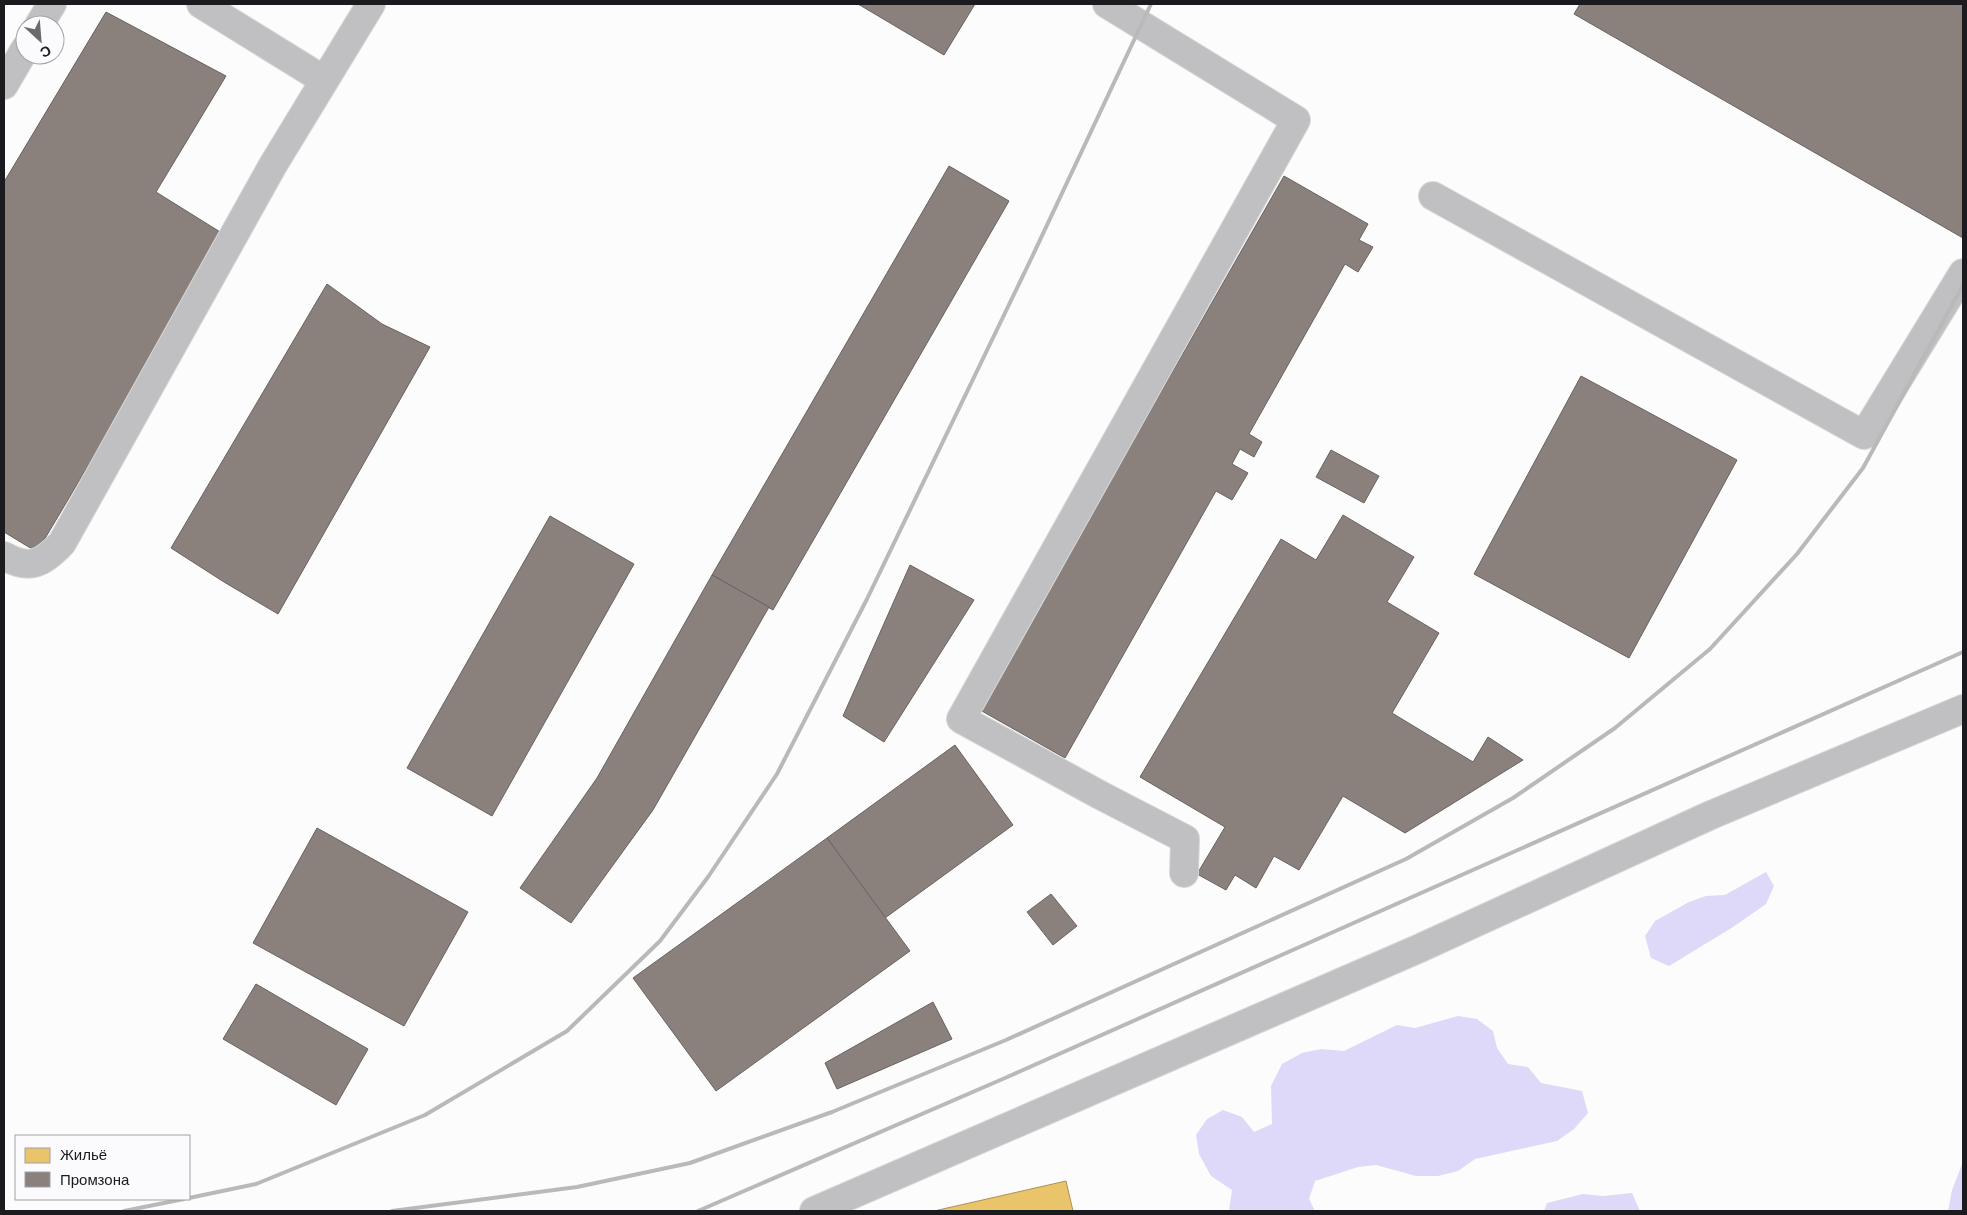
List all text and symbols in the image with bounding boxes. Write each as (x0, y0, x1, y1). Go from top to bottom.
north arrow (15, 15, 65, 65)
text: С (37, 41, 54, 62)
legend (15, 1135, 190, 1200)
text: Жильё (60, 1145, 107, 1165)
text: Промзона (60, 1170, 130, 1190)

